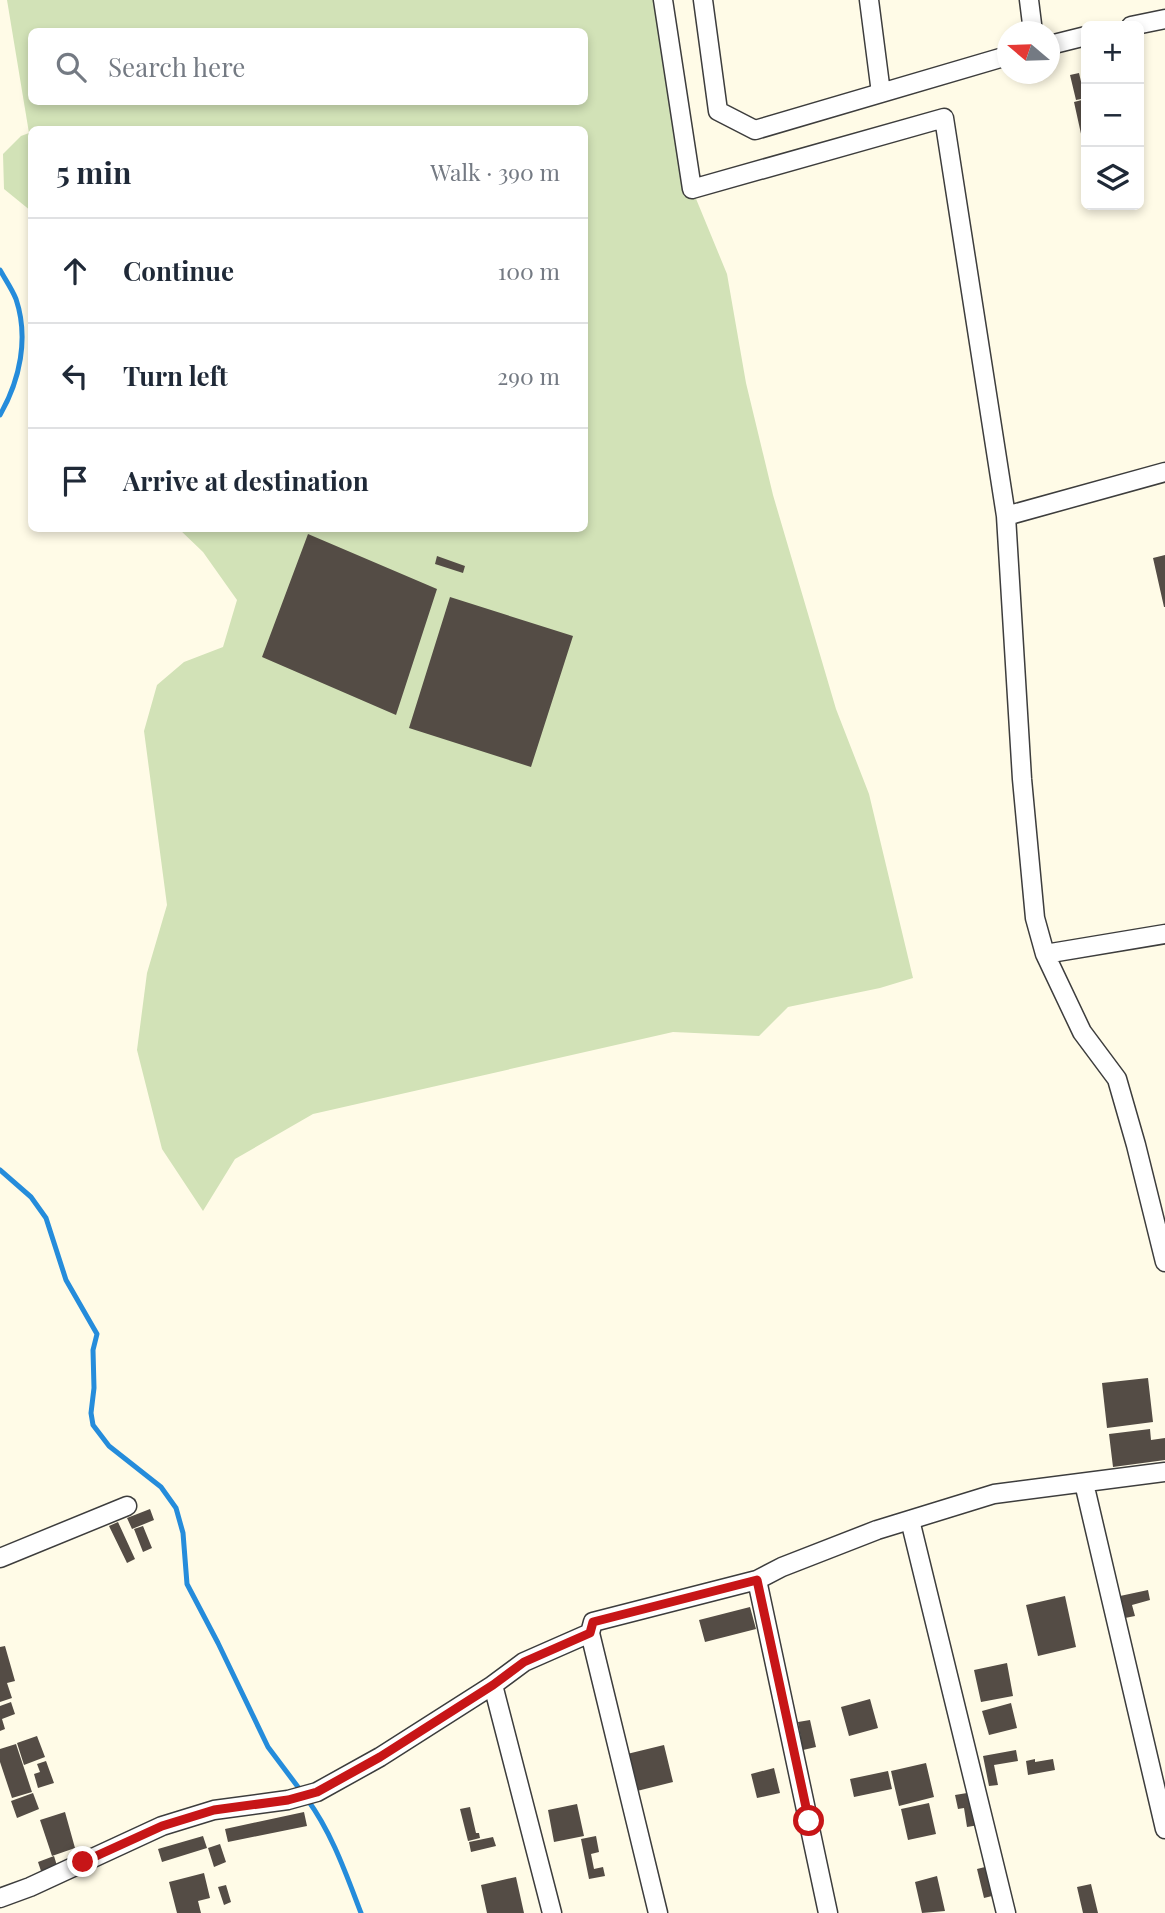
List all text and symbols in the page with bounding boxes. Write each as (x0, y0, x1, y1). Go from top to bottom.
north arrow (997, 21, 1060, 84)
map controls (1081, 21, 1144, 210)
button: + (1081, 21, 1144, 84)
search box (28, 28, 588, 105)
icon: search (52, 48, 90, 86)
text: Search here (108, 49, 245, 84)
button: − (1081, 84, 1144, 147)
button: layers (1081, 147, 1144, 210)
text: 5 min (56, 152, 131, 192)
text: Walk · 390 m (430, 156, 560, 187)
icon: ahead (56, 252, 94, 290)
text: Continue (123, 253, 234, 288)
text: 100 m (498, 255, 560, 286)
icon: left (56, 357, 94, 395)
text: Turn left (123, 358, 228, 393)
text: 290 m (497, 360, 560, 391)
icon: arrive (56, 462, 94, 500)
text: Arrive at destination (123, 463, 369, 498)
route start (793, 1805, 824, 1836)
route end (67, 1846, 98, 1877)

